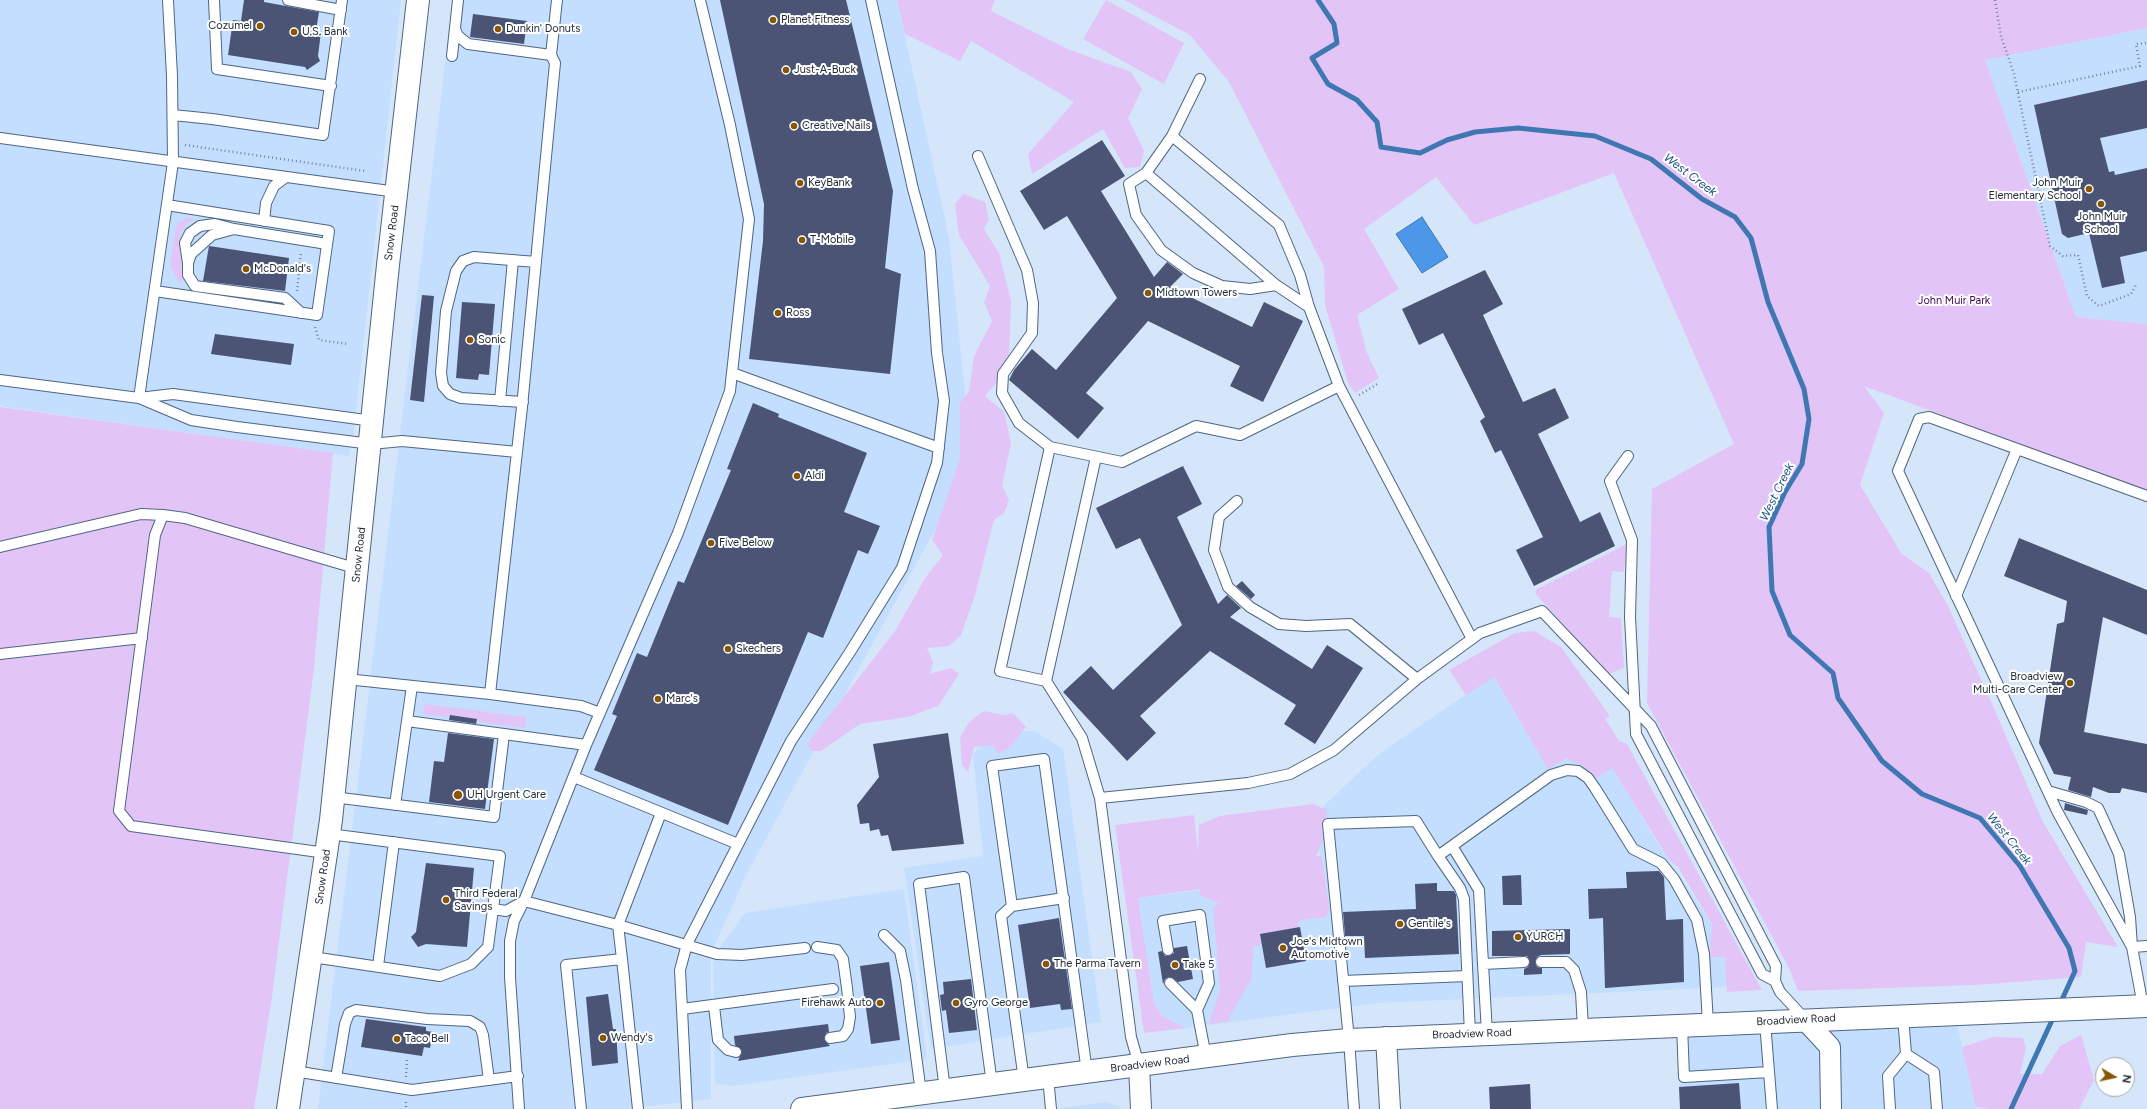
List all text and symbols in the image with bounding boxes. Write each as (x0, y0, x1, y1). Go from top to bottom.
place label: Planet Fitness (781, 13, 849, 27)
marker: Planet Fitness (768, 15, 778, 25)
place label: Cozumel (208, 19, 252, 33)
marker: Cozumel (255, 21, 265, 31)
place label: Dunkin' Donuts (506, 22, 580, 36)
marker: Dunkin' Donuts (493, 24, 503, 34)
place label: U.S. Bank (302, 25, 348, 39)
marker: U.S. Bank (289, 27, 299, 37)
place label: Just-A-Buck (794, 63, 856, 77)
marker: Just-A-Buck (781, 65, 791, 75)
place label: Creative Nails (802, 119, 871, 133)
marker: Creative Nails (789, 121, 799, 131)
water label: West Creek (1661, 150, 1719, 200)
place label: KeyBank (808, 176, 850, 190)
place label: John Muir Elementary School (1989, 176, 2081, 202)
marker: KeyBank (795, 178, 805, 188)
marker: John Muir Elementary School (2084, 184, 2094, 194)
marker: John Muir School (2096, 199, 2106, 209)
street label: Snow Road (382, 205, 402, 261)
place label: John Muir School (2077, 210, 2125, 236)
place label: T-Mobile (810, 233, 854, 247)
marker: T-Mobile (797, 235, 807, 245)
place label: McDonald's (254, 262, 311, 276)
marker: McDonald's (241, 264, 251, 274)
place label: Midtown Towers (1156, 286, 1237, 300)
marker: Midtown Towers (1143, 288, 1153, 298)
park label: John Muir Park (1918, 294, 1990, 308)
place label: Ross (786, 306, 810, 320)
marker: Ross (773, 308, 783, 318)
place label: Sonic (478, 333, 506, 347)
marker: Sonic (465, 335, 475, 345)
water label: West Creek (1757, 461, 1797, 523)
place label: Aldi (805, 469, 824, 483)
marker: Aldi (792, 471, 802, 481)
street label: Snow Road (350, 527, 368, 583)
place label: Five Below (719, 536, 772, 550)
marker: Five Below (706, 538, 716, 548)
place label: Skechers (736, 642, 781, 656)
marker: Skechers (723, 644, 733, 654)
place label: Broadview Multi-Care Center (1973, 670, 2062, 696)
marker: Broadview Multi-Care Center (2065, 678, 2075, 688)
place label: Marc's (666, 692, 698, 706)
marker: Marc's (653, 694, 663, 704)
place label: UH Urgent Care (467, 788, 546, 802)
marker: UH Urgent Care (452, 789, 464, 801)
water label: West Creek (1984, 810, 2034, 868)
street label: Snow Road (313, 848, 333, 906)
place label: Third Federal Savings (454, 887, 518, 913)
marker: Third Federal Savings (441, 895, 451, 905)
place label: Gentile's (1408, 917, 1451, 931)
marker: Gentile's (1395, 919, 1405, 929)
place label: YURCH (1526, 930, 1563, 944)
marker: YURCH (1513, 932, 1523, 942)
place label: Joe's Midtown Automotive (1291, 935, 1363, 961)
marker: Joe's Midtown Automotive (1278, 943, 1288, 953)
place label: The Parma Tavern (1054, 957, 1141, 971)
place label: Take 5 (1183, 958, 1214, 972)
marker: The Parma Tavern (1041, 959, 1051, 969)
marker: Take 5 (1170, 960, 1180, 970)
place label: Firehawk Auto (801, 996, 872, 1010)
place label: Gyro George (964, 996, 1028, 1010)
marker: Firehawk Auto (875, 998, 885, 1008)
marker: Gyro George (951, 998, 961, 1008)
street label: Broadview Road (1756, 1011, 1836, 1029)
street label: Broadview Road (1432, 1026, 1512, 1042)
place label: Wendy's (611, 1031, 653, 1045)
place label: Taco Bell (405, 1032, 449, 1046)
marker: Wendy's (598, 1033, 608, 1043)
marker: Taco Bell (392, 1034, 402, 1044)
street label: Broadview Road (1110, 1053, 1190, 1075)
north arrow (2095, 1057, 2135, 1097)
text: N (2119, 1074, 2133, 1084)

